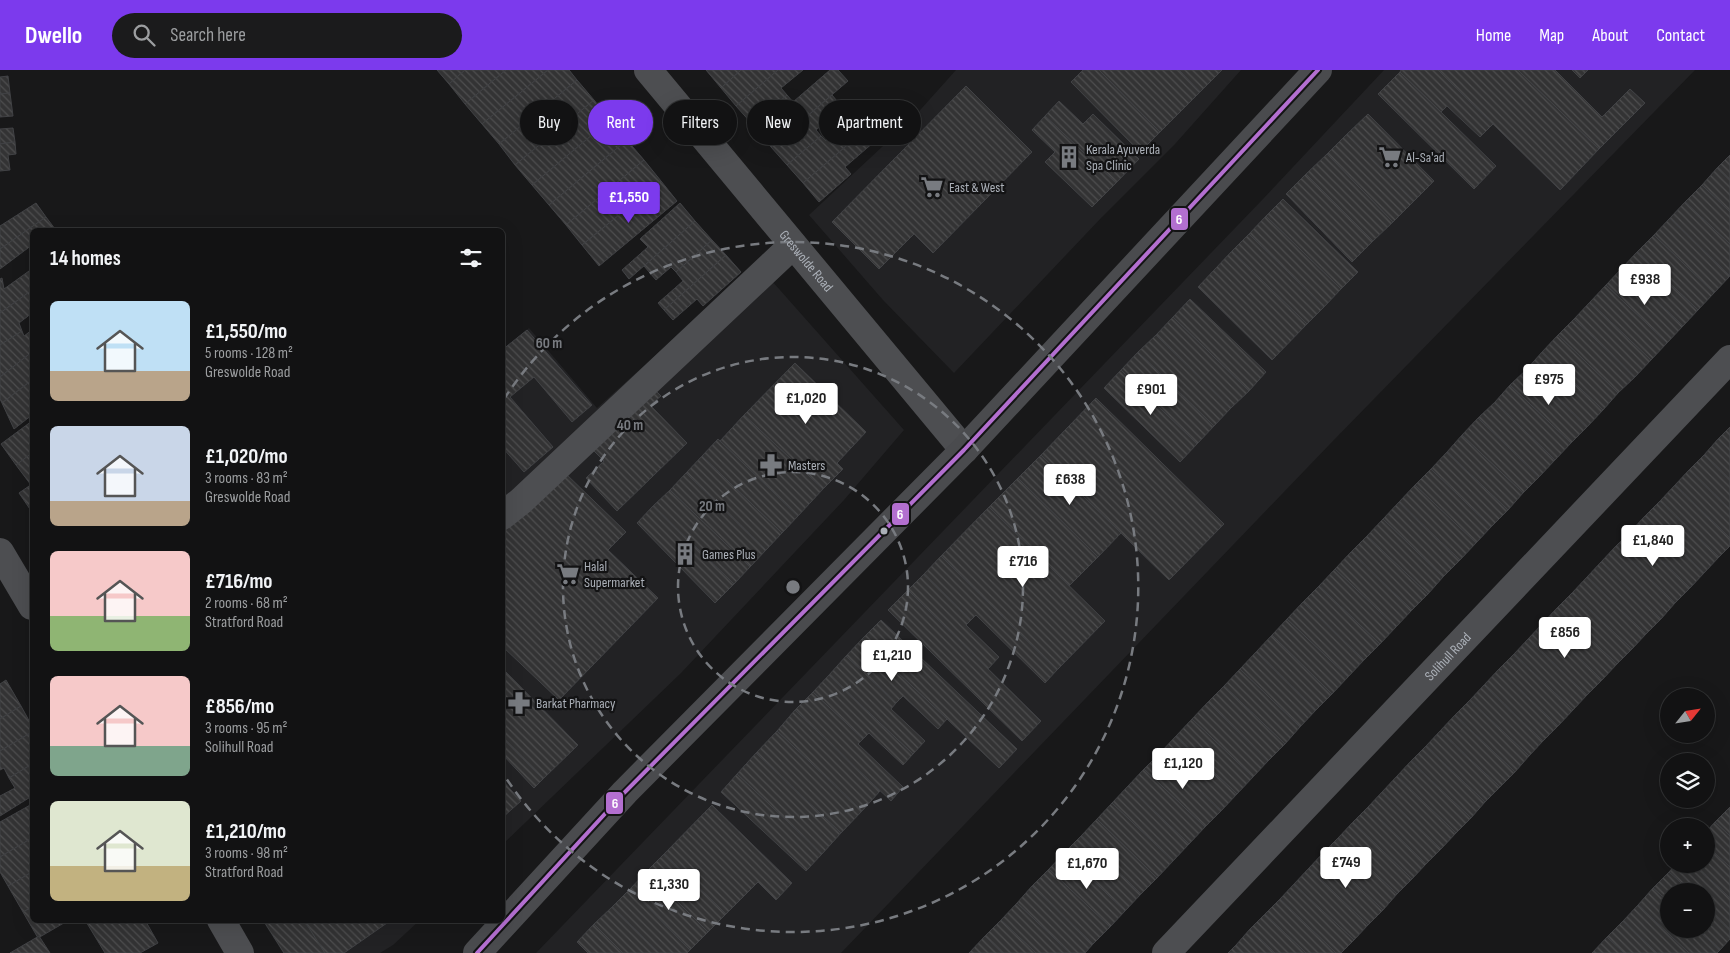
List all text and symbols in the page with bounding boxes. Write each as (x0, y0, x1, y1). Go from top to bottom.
search box (112, 13, 462, 58)
text: Dwello (25, 21, 82, 50)
icon: search (130, 21, 158, 49)
text: Search here (170, 24, 246, 47)
text: Home (1476, 25, 1511, 46)
text: Map (1539, 25, 1564, 46)
text: About (1592, 25, 1628, 46)
text: Contact (1656, 25, 1705, 46)
chip: Buy (520, 100, 578, 145)
chip: Rent (588, 100, 653, 145)
chip: Filters (663, 100, 737, 145)
chip: New (747, 100, 809, 145)
chip: Apartment (819, 100, 921, 145)
place label: Kerala Ayuverda Spa Clinic (1086, 141, 1160, 174)
building icon: Kerala Ayuverda Spa Clinic (1056, 144, 1082, 170)
supermarket icon: Al-Sa'ad (1377, 144, 1403, 170)
place label: Al-Sa'ad (1405, 149, 1445, 166)
supermarket icon: East & West (919, 174, 945, 200)
place label: East & West (949, 179, 1005, 196)
pin: £1,550 (588, 182, 670, 224)
text: £1,550 (609, 188, 649, 207)
line badge: 6 (1170, 207, 1189, 231)
text: 6 (1176, 211, 1183, 228)
street label: Greswolde Road (776, 227, 837, 295)
icon: filters (457, 244, 485, 272)
text: 14 homes (50, 246, 121, 271)
pin: £938 (1615, 264, 1675, 306)
text: £938 (1630, 270, 1660, 289)
text: £1,550/mo (205, 319, 287, 344)
icon: home (90, 321, 150, 381)
text: 60 m (536, 334, 562, 353)
text: 5 rooms · 128 m² (205, 344, 293, 363)
text: Greswolde Road (205, 363, 290, 382)
pin: £975 (1519, 364, 1579, 406)
text: £975 (1534, 370, 1564, 389)
pin: £901 (1121, 374, 1181, 416)
text: £901 (1136, 380, 1166, 399)
pin: £1,020 (765, 382, 847, 425)
text: £1,020 (786, 389, 826, 408)
text: 40 m (617, 416, 643, 435)
text: £1,020/mo (205, 444, 288, 469)
icon: home (90, 446, 150, 506)
pharmacy icon: Masters (758, 452, 784, 478)
place label: Masters (788, 457, 825, 474)
pin: £638 (1040, 464, 1100, 506)
text: 3 rooms · 83 m² (205, 469, 288, 488)
text: £638 (1055, 470, 1085, 489)
text: Greswolde Road (205, 488, 290, 507)
text: 20 m (699, 497, 725, 516)
line badge: 6 (891, 502, 910, 526)
text: 6 (897, 506, 904, 523)
pin: £1,840 (1612, 524, 1694, 567)
unlabelled marker (879, 526, 889, 536)
text: £1,840 (1632, 531, 1674, 550)
building icon: Games Plus (672, 541, 698, 567)
place label: Games Plus (702, 546, 756, 563)
pin: £716 (993, 546, 1053, 588)
text: £716 (1008, 552, 1038, 571)
place label: Halal Supermarket (584, 558, 645, 591)
supermarket icon: Halal Supermarket (555, 561, 581, 587)
text: £716/mo (205, 569, 272, 594)
icon: home (90, 571, 150, 631)
centre of rings (784, 578, 802, 596)
text: 2 rooms · 68 m² (205, 594, 288, 613)
text: Stratford Road (205, 613, 283, 632)
pin: £856 (1535, 616, 1595, 659)
text: £856 (1550, 623, 1580, 642)
street label: Solihull Road (1421, 629, 1475, 684)
pin: £1,210 (851, 640, 933, 682)
text: £1,210 (872, 646, 912, 665)
north arrow (1660, 688, 1715, 742)
map controls (1660, 688, 1715, 938)
pharmacy icon: Barkat Pharmacy (506, 690, 532, 716)
text: £856/mo (205, 694, 274, 719)
place label: Barkat Pharmacy (536, 695, 616, 712)
icon: home (90, 696, 150, 756)
text: 3 rooms · 95 m² (205, 719, 287, 738)
text: Solihull Road (205, 738, 273, 757)
pin: £1,120 (1142, 748, 1224, 790)
button: layers (1660, 753, 1715, 808)
text: £1,120 (1163, 754, 1203, 773)
line badge: 6 (605, 791, 624, 815)
text: 6 (612, 795, 619, 812)
button: + (1660, 818, 1715, 873)
text: £1,210/mo (205, 819, 286, 844)
icon: home (90, 821, 150, 881)
text: 3 rooms · 98 m² (205, 844, 288, 863)
pin: £749 (1316, 846, 1376, 889)
pin: £1,670 (1046, 848, 1128, 890)
text: £749 (1331, 853, 1361, 872)
text: £1,670 (1067, 854, 1107, 873)
text: Stratford Road (205, 863, 283, 882)
pin: £1,330 (628, 868, 710, 911)
text: £1,330 (649, 875, 689, 894)
button: − (1660, 883, 1715, 938)

